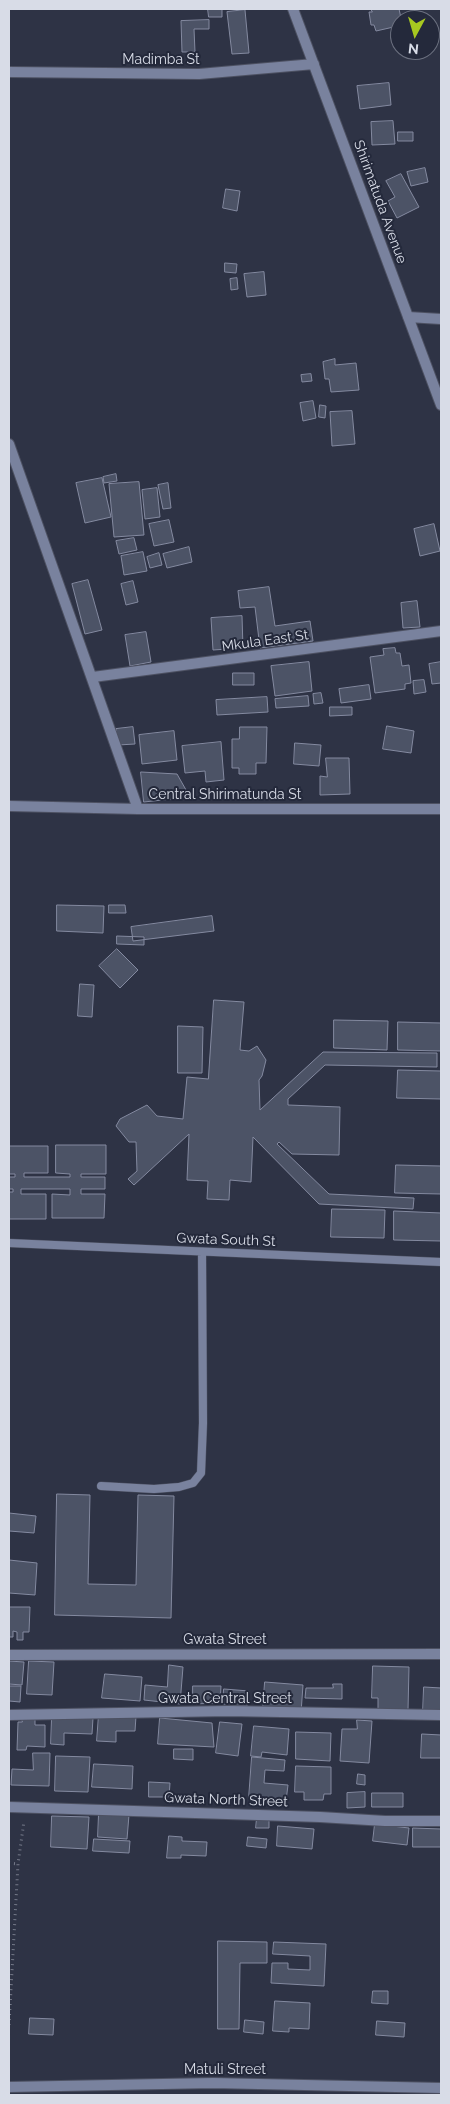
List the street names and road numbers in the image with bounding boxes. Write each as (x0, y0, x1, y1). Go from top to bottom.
street label: Madimba St (122, 52, 200, 68)
street label: Shirimatuda Avenue (350, 138, 410, 266)
street label: Mkula East St (221, 627, 309, 655)
street label: Central Shirimatunda St (149, 787, 301, 803)
street label: Gwata South St (176, 1230, 276, 1250)
street label: Gwata Street (183, 1632, 267, 1648)
street label: Gwata Central Street (158, 1691, 292, 1707)
street label: Gwata North Street (164, 1789, 288, 1811)
street label: Matuli Street (184, 2062, 266, 2078)

